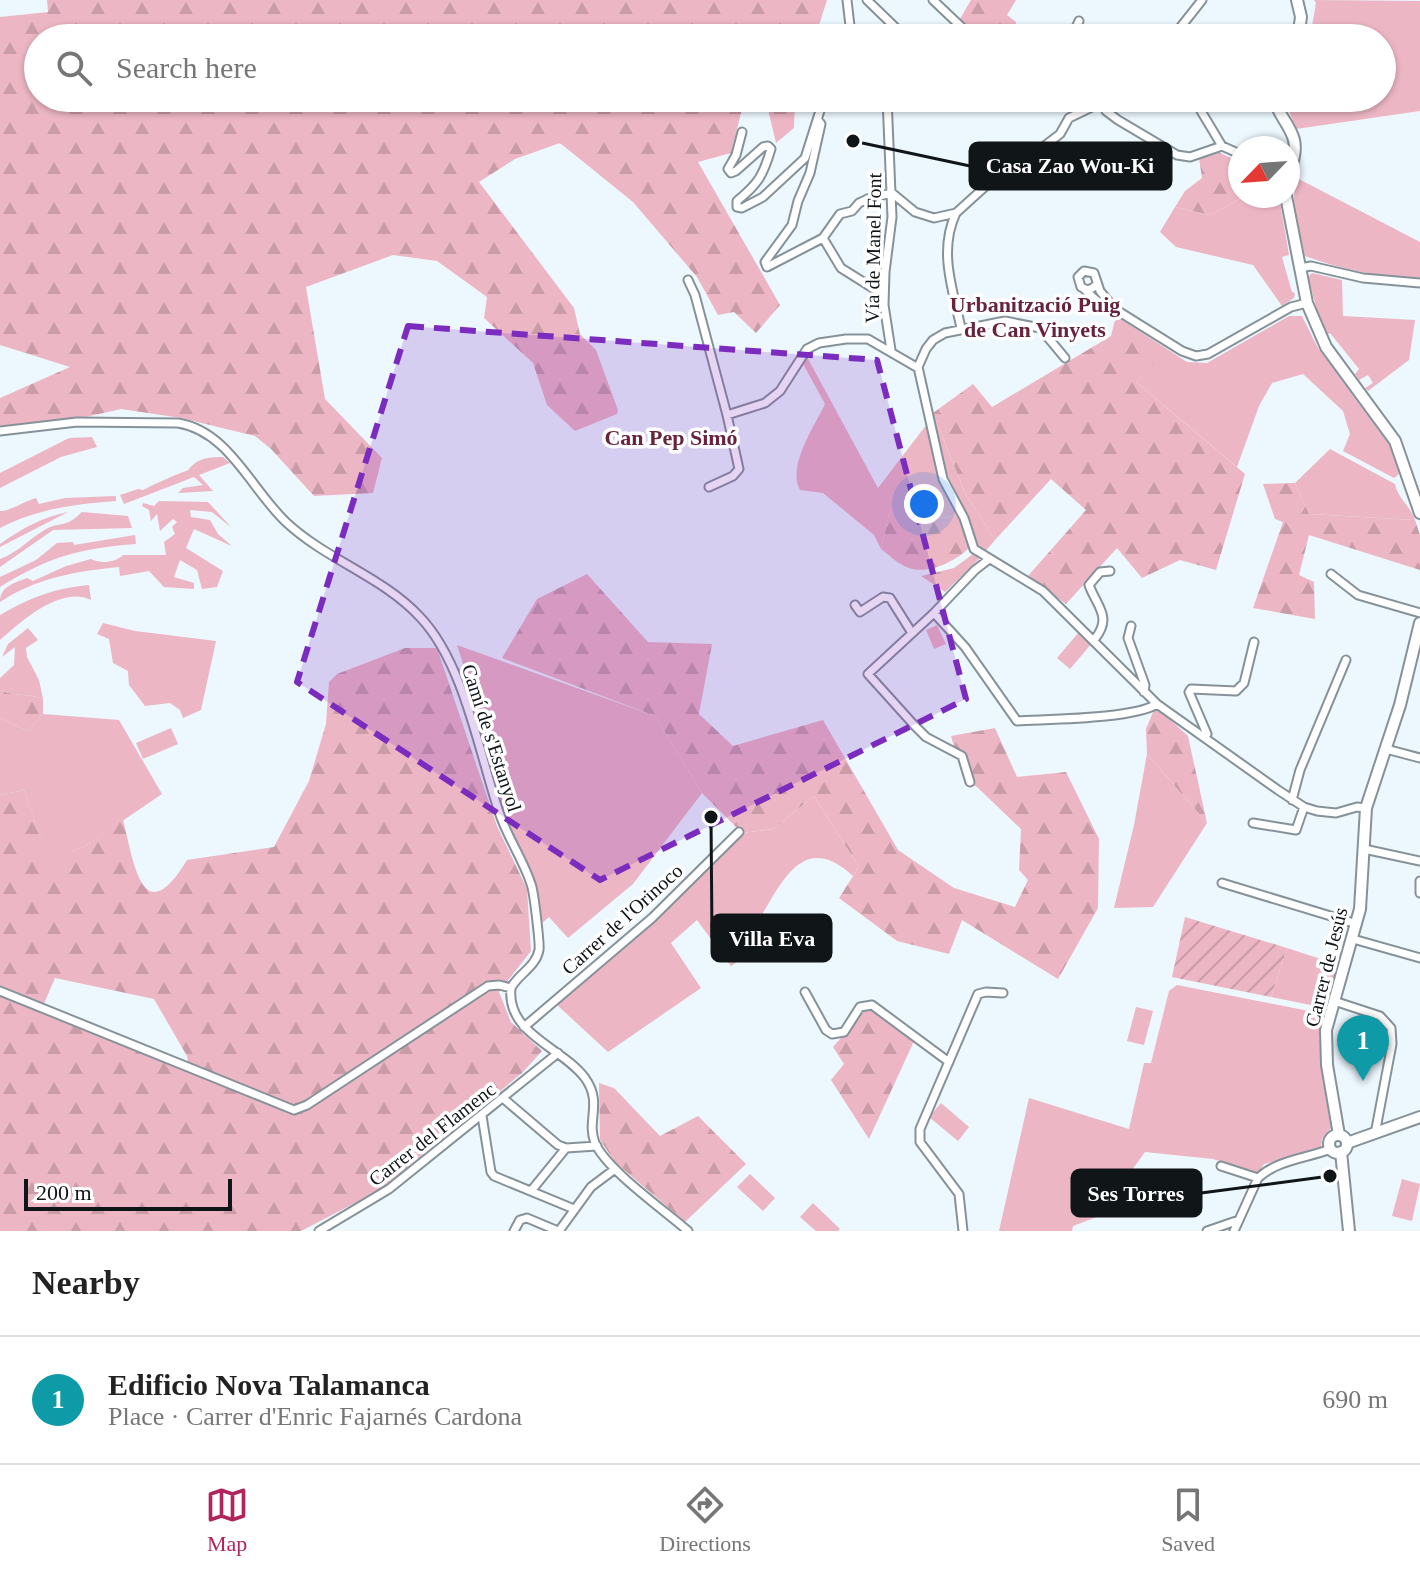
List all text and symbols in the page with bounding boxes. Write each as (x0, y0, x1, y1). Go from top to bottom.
search box (24, 24, 1396, 112)
icon: search (52, 46, 96, 90)
text: Search here (116, 51, 257, 84)
north arrow (1228, 136, 1300, 208)
callout: Casa Zao Wou-Ki (970, 143, 1171, 189)
text: Casa Zao Wou-Ki (986, 153, 1154, 178)
street label: Vía de Manel Font (861, 172, 885, 323)
district label: Urbanització Puig de Can Vinyets (950, 292, 1120, 342)
district label: Can Pep Simó (604, 425, 738, 450)
your location (904, 484, 944, 524)
street label: Camí de s'Estanyol (457, 662, 526, 815)
street label: Carrer de l'Orinoco (557, 859, 687, 979)
street label: Carrer de Jesús (1301, 905, 1352, 1029)
callout: Villa Eva (712, 915, 831, 961)
text: Villa Eva (729, 926, 815, 951)
pin: 1 (1337, 1015, 1389, 1081)
street label: Carrer del Flamenc (364, 1078, 500, 1190)
callout: Ses Torres (1072, 1170, 1201, 1216)
scale bar (24, 1175, 232, 1211)
text: 200 m (36, 1180, 92, 1205)
text: Ses Torres (1088, 1181, 1185, 1206)
text: Nearby (32, 1264, 140, 1301)
text: Edificio Nova Talamanca (108, 1368, 430, 1401)
text: 1 (52, 1385, 65, 1414)
text: 690 m (1322, 1385, 1388, 1414)
text: Place · Carrer d'Enric Fajarnés Cardona (108, 1402, 522, 1431)
tab: Map (205, 1483, 249, 1557)
tab: Directions (659, 1483, 751, 1557)
tab: Saved (1161, 1483, 1215, 1557)

